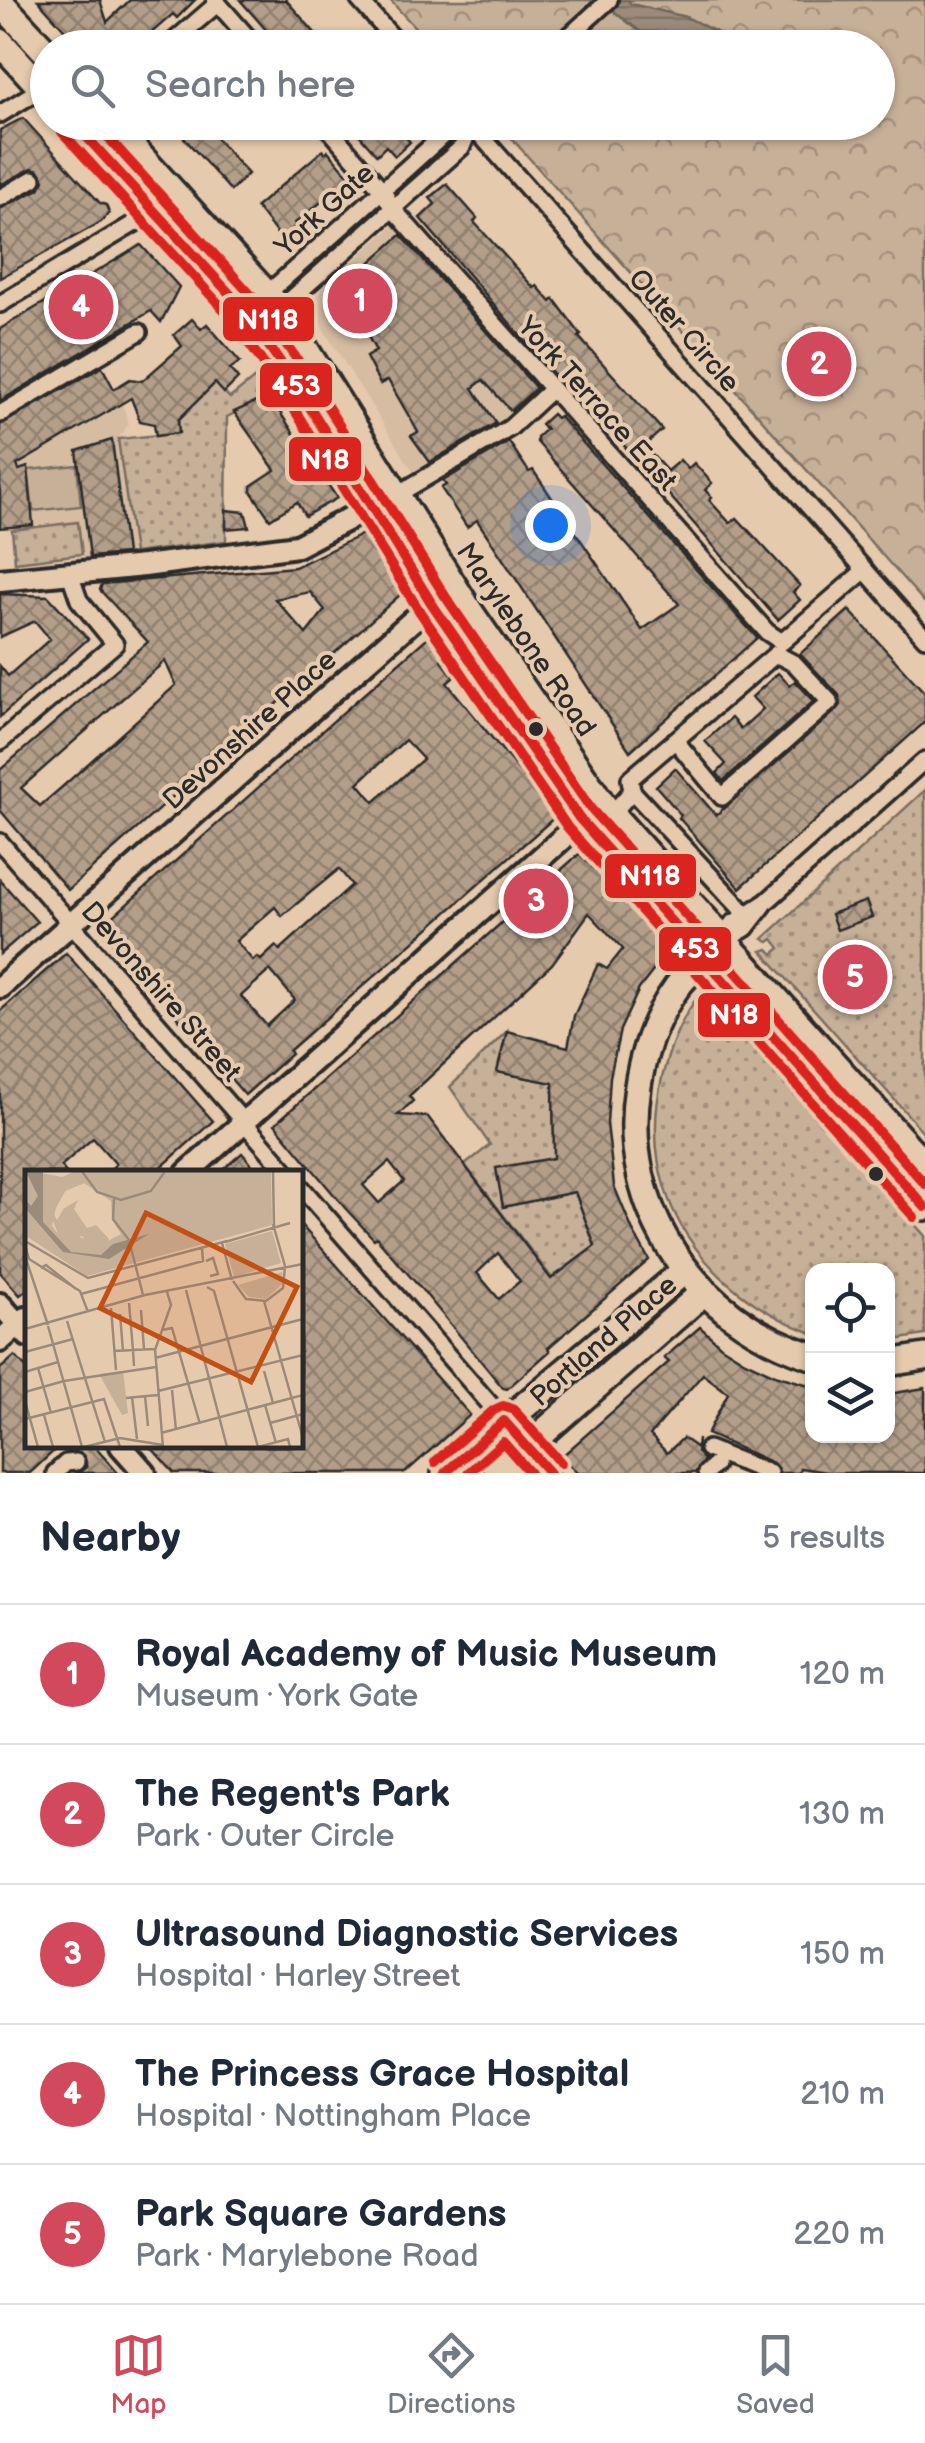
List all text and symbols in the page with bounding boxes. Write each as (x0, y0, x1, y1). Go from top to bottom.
search box (30, 30, 895, 140)
icon: search (65, 58, 120, 113)
text: Search here (145, 63, 356, 108)
street label: York Gate (268, 157, 382, 264)
street label: Outer Circle (621, 263, 746, 399)
pin: 1 (328, 264, 392, 338)
pin: 4 (48, 270, 114, 344)
line badge: N118 (221, 295, 316, 343)
text: N118 (237, 304, 299, 337)
street label: York Terrace East (510, 310, 684, 498)
pin: 2 (786, 326, 852, 402)
line badge: 453 (258, 361, 334, 409)
text: 453 (271, 370, 321, 403)
line badge: N18 (287, 435, 363, 483)
text: N18 (300, 444, 350, 477)
your location (525, 500, 576, 551)
street label: Marylebone Road (449, 537, 603, 743)
street label: Devonshire Place (156, 644, 344, 817)
unlabelled marker (526, 719, 546, 739)
line badge: N118 (603, 852, 698, 900)
text: N118 (619, 860, 681, 893)
pin: 3 (504, 864, 568, 938)
street label: Devonshire Street (74, 895, 248, 1089)
line badge: 453 (657, 925, 733, 973)
text: 453 (670, 933, 720, 966)
pin: 5 (822, 940, 888, 1014)
line badge: N18 (696, 991, 772, 1039)
text: N18 (709, 999, 759, 1032)
unlabelled marker (866, 1164, 886, 1184)
inset map (25, 1170, 302, 1448)
map controls (805, 1263, 895, 1443)
button: locate (805, 1263, 895, 1353)
street label: Portland Place (524, 1268, 684, 1414)
button: layers (805, 1353, 895, 1443)
text: Nearby (40, 1513, 180, 1564)
text: 5 results (762, 1519, 885, 1558)
text: Royal Academy of Music Museum (135, 1632, 717, 1677)
text: 1 (66, 1655, 79, 1694)
text: 120 m (800, 1655, 885, 1694)
text: Museum · York Gate (135, 1677, 418, 1716)
text: The Regent's Park (135, 1772, 450, 1817)
text: 2 (63, 1795, 82, 1834)
text: 130 m (799, 1795, 885, 1834)
text: Park · Outer Circle (135, 1817, 394, 1856)
text: Ultrasound Diagnostic Services (135, 1912, 678, 1957)
text: 3 (63, 1935, 82, 1974)
text: 150 m (800, 1935, 885, 1974)
text: Hospital · Harley Street (135, 1957, 460, 1996)
text: The Princess Grace Hospital (135, 2052, 629, 2097)
text: 4 (63, 2075, 82, 2114)
text: 210 m (800, 2075, 885, 2114)
text: Hospital · Nottingham Place (135, 2097, 531, 2136)
text: Park Square Gardens (135, 2192, 507, 2237)
text: 5 (63, 2215, 82, 2254)
text: 220 m (793, 2215, 885, 2254)
text: Park · Marylebone Road (135, 2237, 479, 2276)
tab: Map (110, 2328, 167, 2421)
tab: Directions (387, 2328, 516, 2421)
tab: Saved (736, 2328, 815, 2421)

